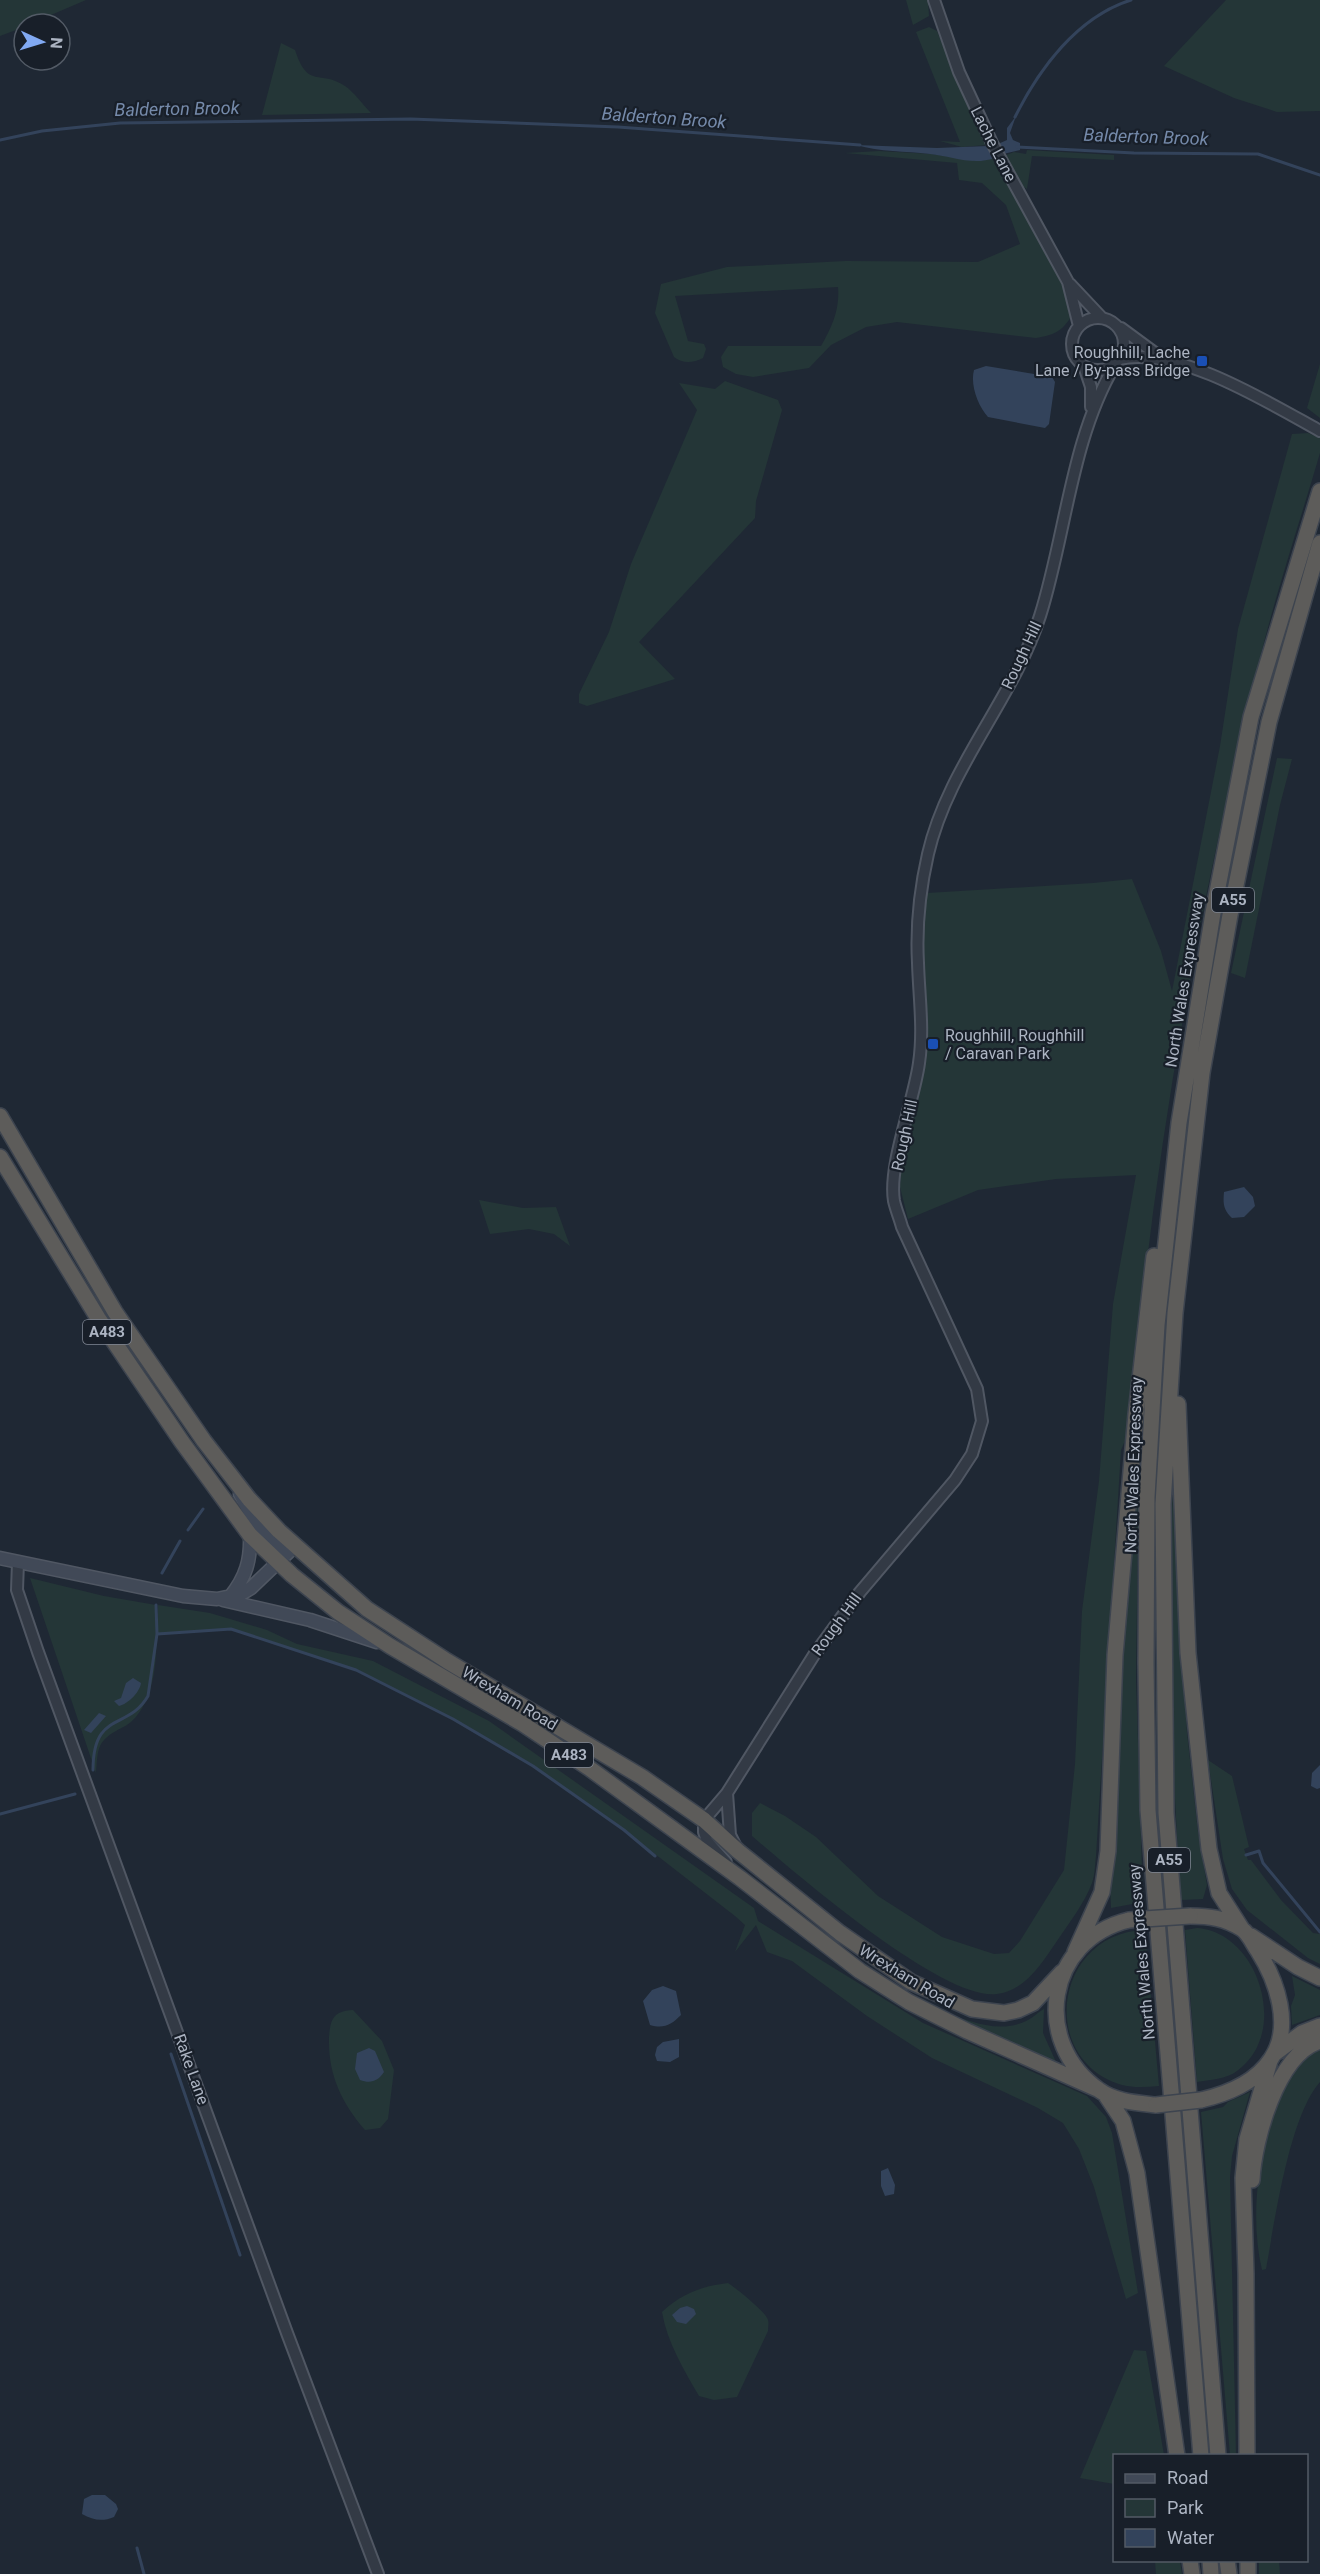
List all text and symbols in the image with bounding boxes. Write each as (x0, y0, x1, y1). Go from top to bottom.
north arrow (12, 12, 72, 72)
text: N (47, 37, 66, 49)
water label: Balderton Brook (114, 97, 241, 120)
water label: Balderton Brook (601, 103, 728, 132)
street label: Lache Lane (967, 104, 1021, 185)
water label: Balderton Brook (1083, 124, 1210, 149)
place label: Roughhill, Lache Lane / By-pass Bridge (1035, 343, 1190, 380)
marker: Roughhill, Lache Lane / By-pass Bridge (1195, 354, 1209, 368)
street label: Rough Hill (997, 618, 1045, 692)
road number: A55 (1212, 888, 1254, 912)
street label: North Wales Expressway (1161, 891, 1208, 1069)
place label: Roughhill, Roughhill / Caravan Park (945, 1026, 1084, 1063)
marker: Roughhill, Roughhill / Caravan Park (926, 1037, 940, 1051)
street label: Rough Hill (888, 1098, 921, 1173)
road number: A483 (83, 1320, 131, 1344)
street label: North Wales Expressway (1121, 1376, 1146, 1553)
street label: Rough Hill (807, 1589, 865, 1659)
street label: Wrexham Road (459, 1662, 561, 1734)
road number: A483 (545, 1743, 593, 1767)
road number: A55 (1148, 1848, 1190, 1872)
street label: North Wales Expressway (1124, 1863, 1159, 2040)
street label: Wrexham Road (856, 1940, 958, 2012)
street label: Rake Lane (170, 2031, 213, 2107)
legend (1113, 2454, 1308, 2562)
text: Road (1167, 2467, 1208, 2488)
text: Park (1167, 2497, 1204, 2518)
text: Water (1167, 2527, 1214, 2548)

